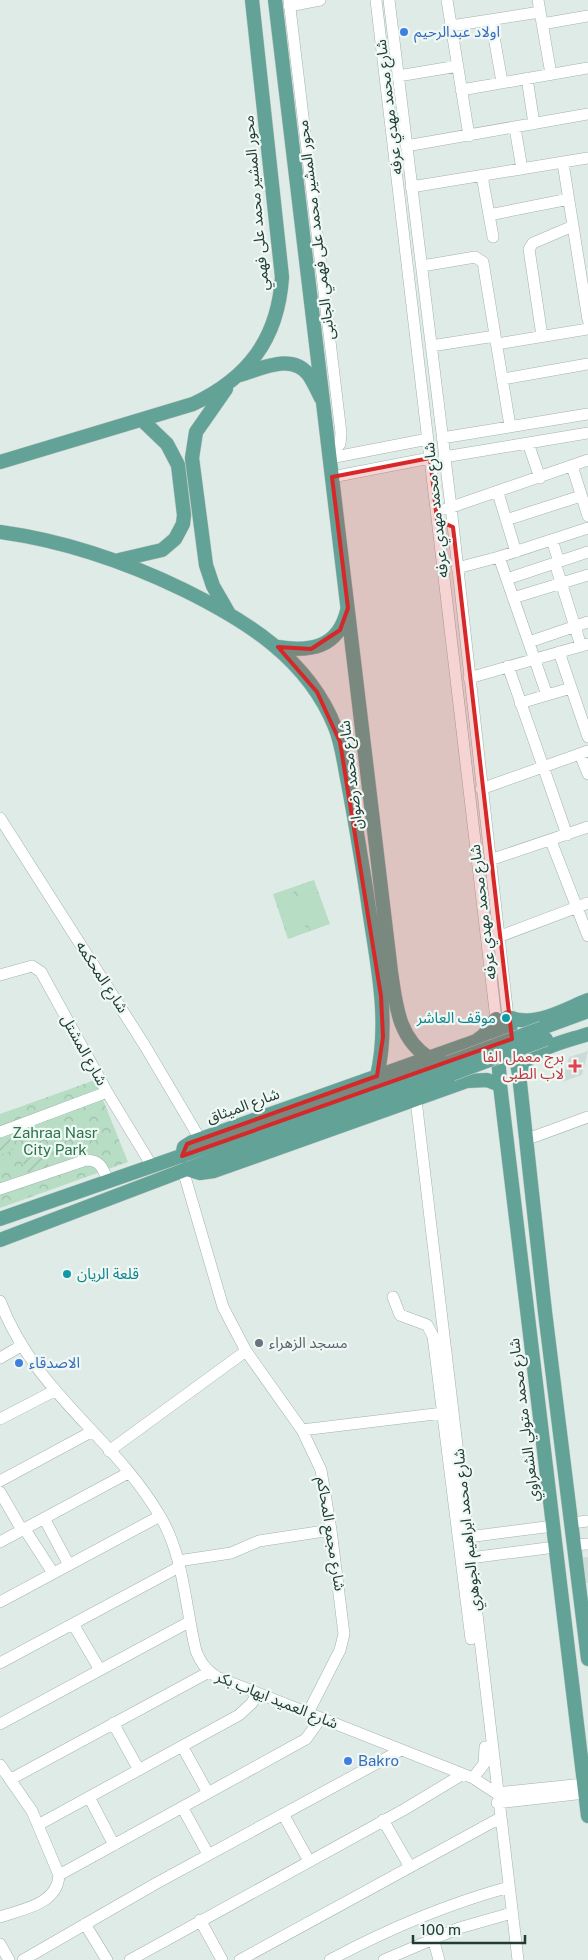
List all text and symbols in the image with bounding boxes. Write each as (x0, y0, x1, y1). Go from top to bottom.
place label: اولاد عبدالرحيم (414, 23, 500, 43)
marker: اولاد عبدالرحيم (398, 26, 410, 38)
street label: شارع محمد مهدي عرفه (372, 38, 409, 176)
street label: محور المشير محمد على فهمي (239, 114, 275, 292)
street label: محور المشير محمد على فهمي الجانبى (294, 119, 341, 341)
street label: شارع محمد مهدي عرفه (420, 441, 455, 579)
street label: شارع محمد رضوان (335, 719, 370, 831)
street label: شارع محمد مهدي عرفه (466, 843, 503, 981)
street label: شارع المحكمه (70, 938, 132, 1018)
place label: موقف العاشر (416, 1009, 496, 1027)
street label: شارع المشتل (55, 1011, 111, 1090)
marker: موقف العاشر (500, 1012, 512, 1024)
place label: برج معمل الفا لاب الطبى (483, 1048, 564, 1083)
marker: برج معمل الفا لاب الطبى (568, 1059, 582, 1073)
street label: شارع الميثاق (204, 1084, 283, 1130)
park label: Zahraa Nasr City Park (12, 1124, 98, 1158)
place label: قلعة الريان (77, 1265, 139, 1283)
marker: قلعة الريان (61, 1268, 73, 1280)
place label: مسجد الزهراء (269, 1334, 348, 1352)
street label: شارع محمد متولي الشعراوي (505, 1336, 546, 1503)
marker: مسجد الزهراء (253, 1337, 265, 1349)
place label: الاصدقاء (29, 1354, 80, 1371)
marker: الاصدقاء (13, 1357, 25, 1369)
street label: شارع محمد ابراهيم الجوهري (449, 1447, 487, 1612)
street label: شارع مجمع المحاكم (310, 1476, 349, 1593)
street label: شارع العميد ايهاب بكر (211, 1667, 341, 1736)
place label: Bakro (358, 1752, 399, 1769)
marker: Bakro (342, 1755, 354, 1767)
scale bar (413, 1912, 526, 1944)
text: 100 m (420, 1921, 461, 1938)

